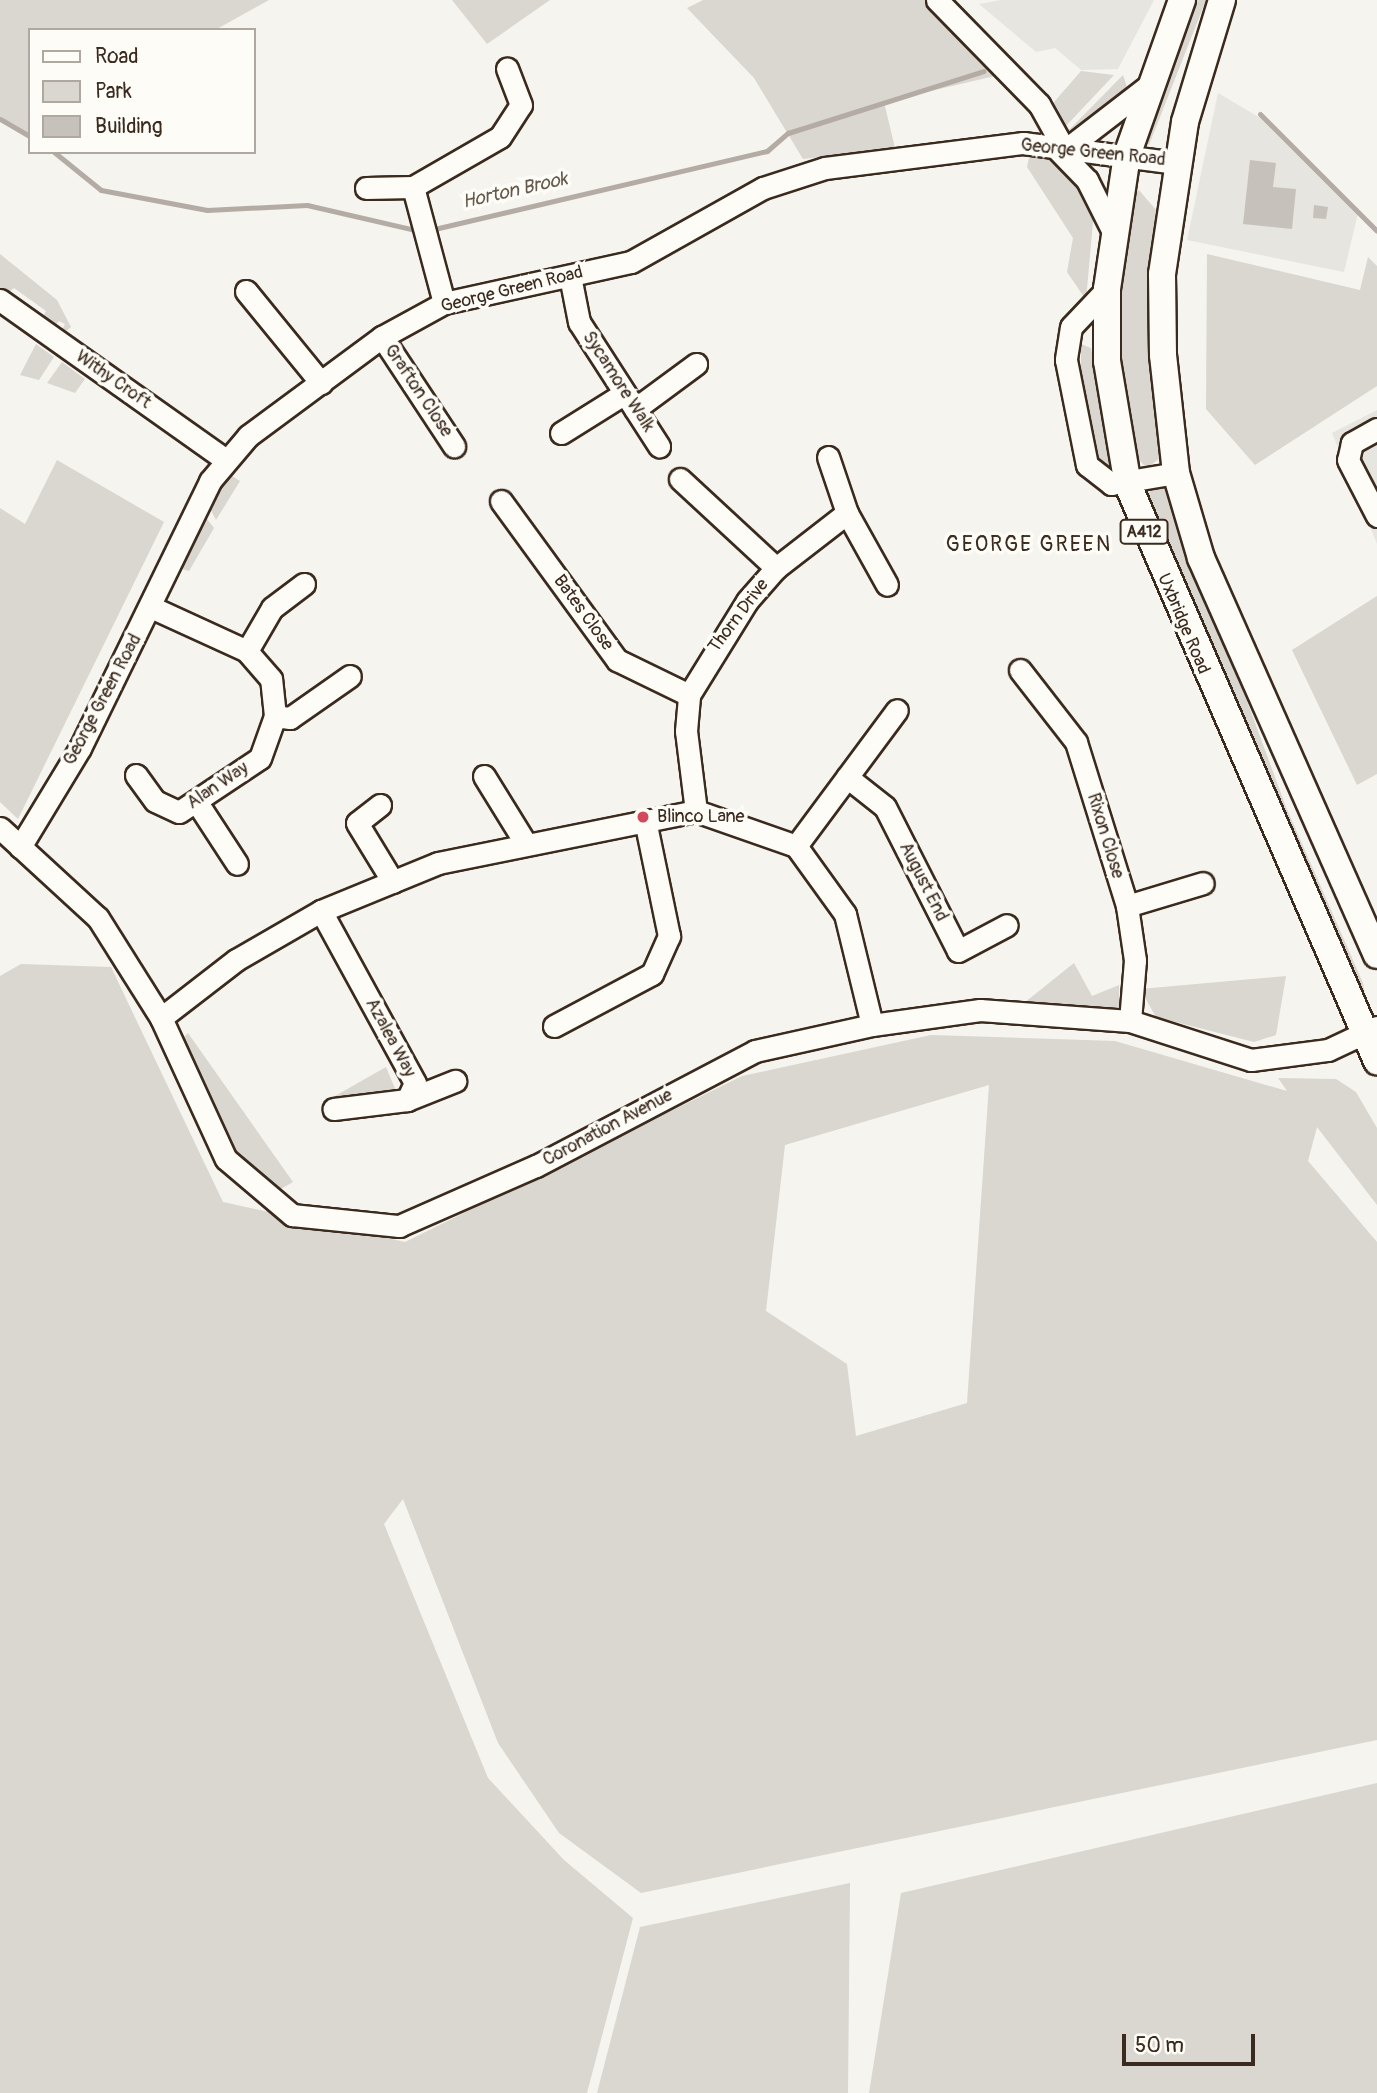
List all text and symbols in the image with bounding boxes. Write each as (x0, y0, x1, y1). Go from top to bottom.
legend (28, 28, 256, 154)
text: Road (95, 43, 139, 70)
text: Park (95, 78, 132, 105)
text: Building (95, 113, 162, 140)
street label: George Green Road (1020, 135, 1166, 171)
water label: Horton Brook (460, 168, 570, 214)
street label: George Green Road (439, 262, 585, 318)
street label: Sycamore Walk (577, 328, 659, 436)
street label: Grafton Close (379, 341, 457, 441)
street label: Withy Croft (71, 346, 155, 414)
road number: A412 (1120, 520, 1168, 544)
district label: GEORGE GREEN (947, 532, 1111, 558)
street label: Uxbridge Road (1152, 570, 1214, 678)
street label: Bates Close (548, 571, 618, 655)
street label: Thorn Drive (704, 575, 774, 657)
street label: George Green Road (59, 631, 147, 769)
street label: Alan Way (183, 758, 253, 814)
street label: Rixon Close (1082, 791, 1128, 881)
place label: Blinco Lane (657, 806, 744, 828)
marker: Blinco Lane (635, 809, 651, 825)
street label: August End (894, 839, 952, 925)
street label: Azalea Way (360, 995, 420, 1081)
street label: Coronation Avenue (539, 1085, 677, 1171)
scale bar (1125, 2020, 1258, 2064)
text: 50 m (1135, 2032, 1184, 2059)

